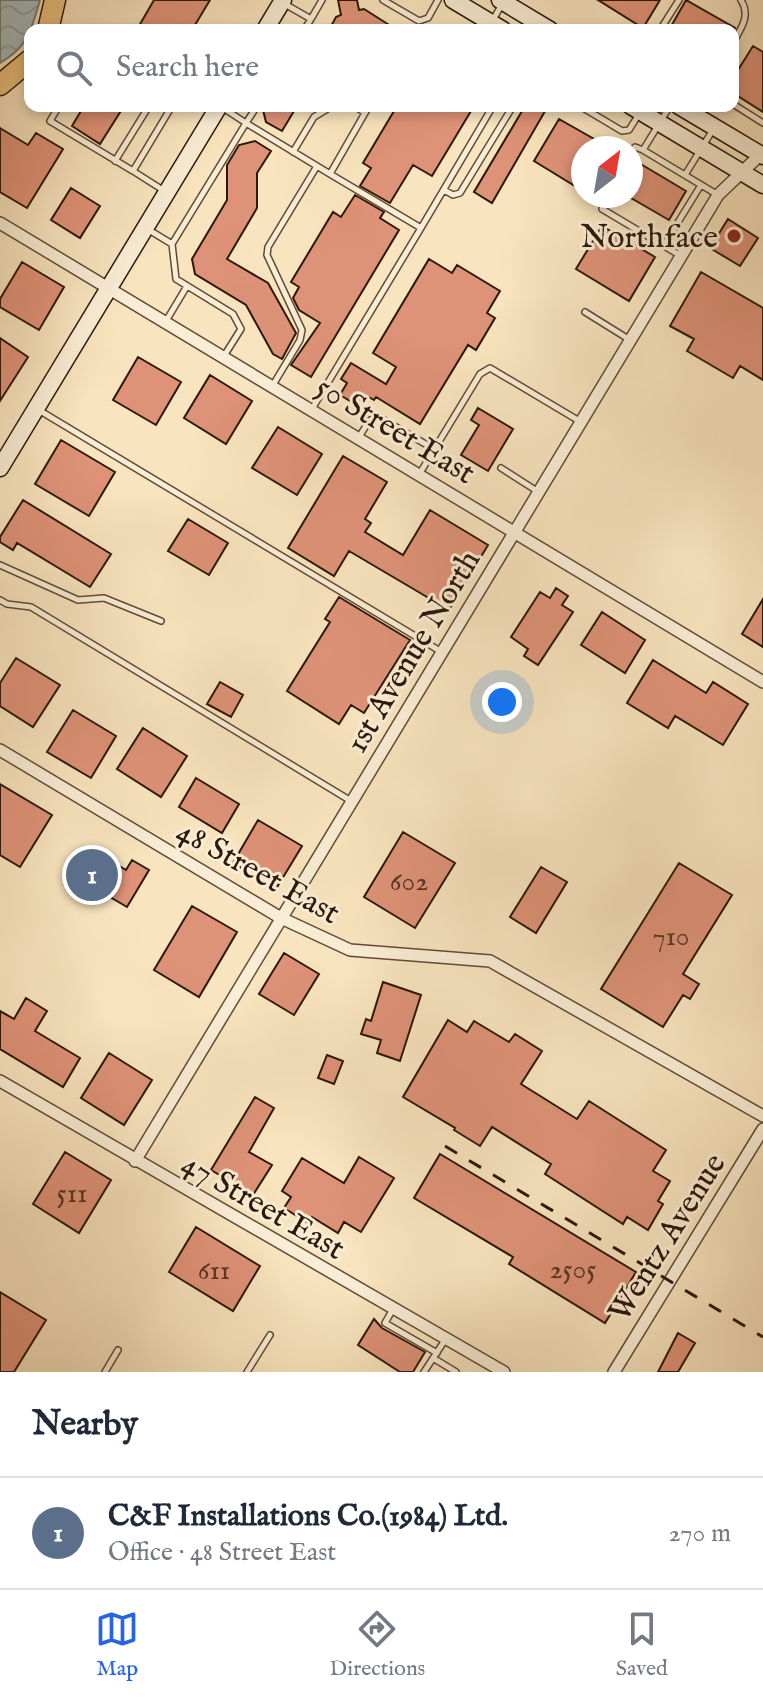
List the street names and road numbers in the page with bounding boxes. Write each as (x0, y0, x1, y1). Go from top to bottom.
street label: 50 Street East (307, 368, 482, 495)
street label: 1st Avenue North (337, 543, 491, 761)
street label: 48 Street East (169, 812, 346, 935)
street label: 47 Street East (174, 1144, 352, 1270)
street label: Wentz Avenue (600, 1146, 736, 1330)

